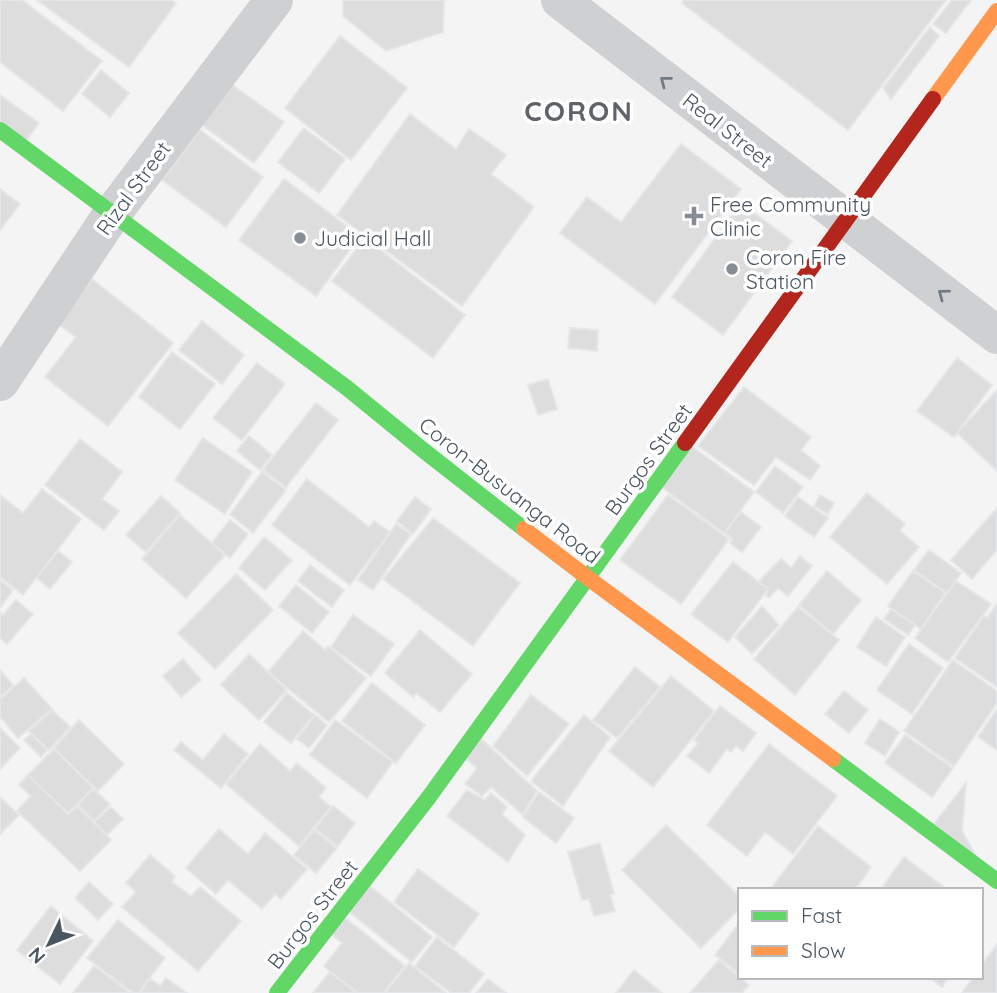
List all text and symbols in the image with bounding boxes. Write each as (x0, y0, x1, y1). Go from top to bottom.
one-way arrow (660, 77, 672, 90)
street label: Real Street (678, 87, 778, 173)
district label: CORON (524, 93, 634, 128)
street label: Rizal Street (90, 136, 176, 240)
place label: Free Community Clinic (710, 191, 871, 241)
marker: Free Community Clinic (684, 206, 704, 226)
place label: Judicial Hall (314, 225, 431, 251)
marker: Judicial Hall (292, 230, 308, 246)
place label: Coron Fire Station (746, 244, 846, 294)
marker: Coron Fire Station (724, 261, 740, 277)
one-way arrow (938, 289, 951, 302)
street label: Burgos Street (599, 398, 697, 520)
street label: Coron-Busuanga Road (414, 411, 606, 569)
street label: Burgos Street (261, 854, 363, 974)
legend (738, 888, 983, 979)
text: Fast (801, 902, 842, 928)
north arrow (14, 909, 84, 979)
text: Slow (801, 937, 846, 963)
text: N (23, 942, 50, 969)

